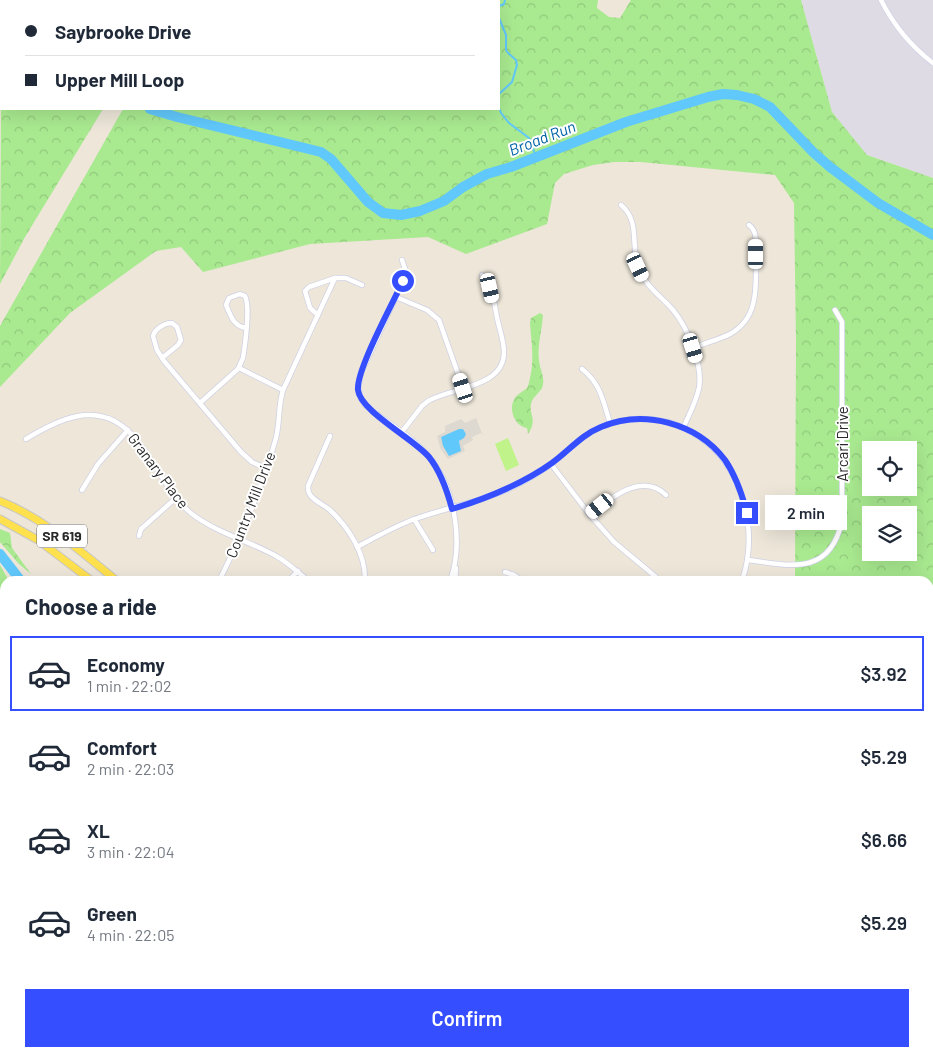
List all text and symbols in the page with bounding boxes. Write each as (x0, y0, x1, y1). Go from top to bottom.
text: Saybrooke Drive (55, 20, 191, 43)
text: Upper Mill Loop (55, 68, 184, 91)
water label: Broad Run (506, 116, 578, 159)
car (748, 239, 763, 269)
car (624, 250, 651, 284)
route start (392, 270, 414, 292)
car (479, 272, 500, 304)
car (681, 331, 704, 365)
car (451, 371, 474, 405)
street label: Arcari Drive (833, 406, 851, 482)
street label: Granary Place (125, 429, 193, 512)
map controls (862, 441, 917, 561)
button: locate (862, 441, 917, 496)
street label: Country Mill Drive (222, 449, 279, 560)
car (583, 491, 616, 521)
callout: 2 min (764, 496, 847, 530)
route end (736, 502, 758, 524)
text: 2 min (787, 503, 825, 522)
button: layers (862, 506, 917, 561)
road number: SR 619 (37, 524, 87, 548)
text: Choose a ride (25, 593, 157, 619)
icon: car (27, 651, 72, 696)
text: Economy (87, 653, 165, 676)
text: $3.92 (860, 662, 907, 685)
text: 1 min · 22:02 (87, 676, 172, 695)
icon: car (27, 734, 72, 779)
text: Comfort (87, 736, 157, 759)
text: $5.29 (860, 745, 907, 768)
text: 2 min · 22:03 (87, 759, 174, 778)
icon: car (27, 817, 72, 862)
text: XL (87, 819, 110, 842)
text: $6.66 (861, 828, 907, 851)
text: 3 min · 22:04 (87, 842, 175, 861)
icon: car (27, 900, 72, 945)
text: Green (87, 902, 137, 925)
text: $5.29 (860, 911, 907, 934)
text: 4 min · 22:05 (87, 925, 175, 944)
button: Confirm (25, 989, 909, 1047)

